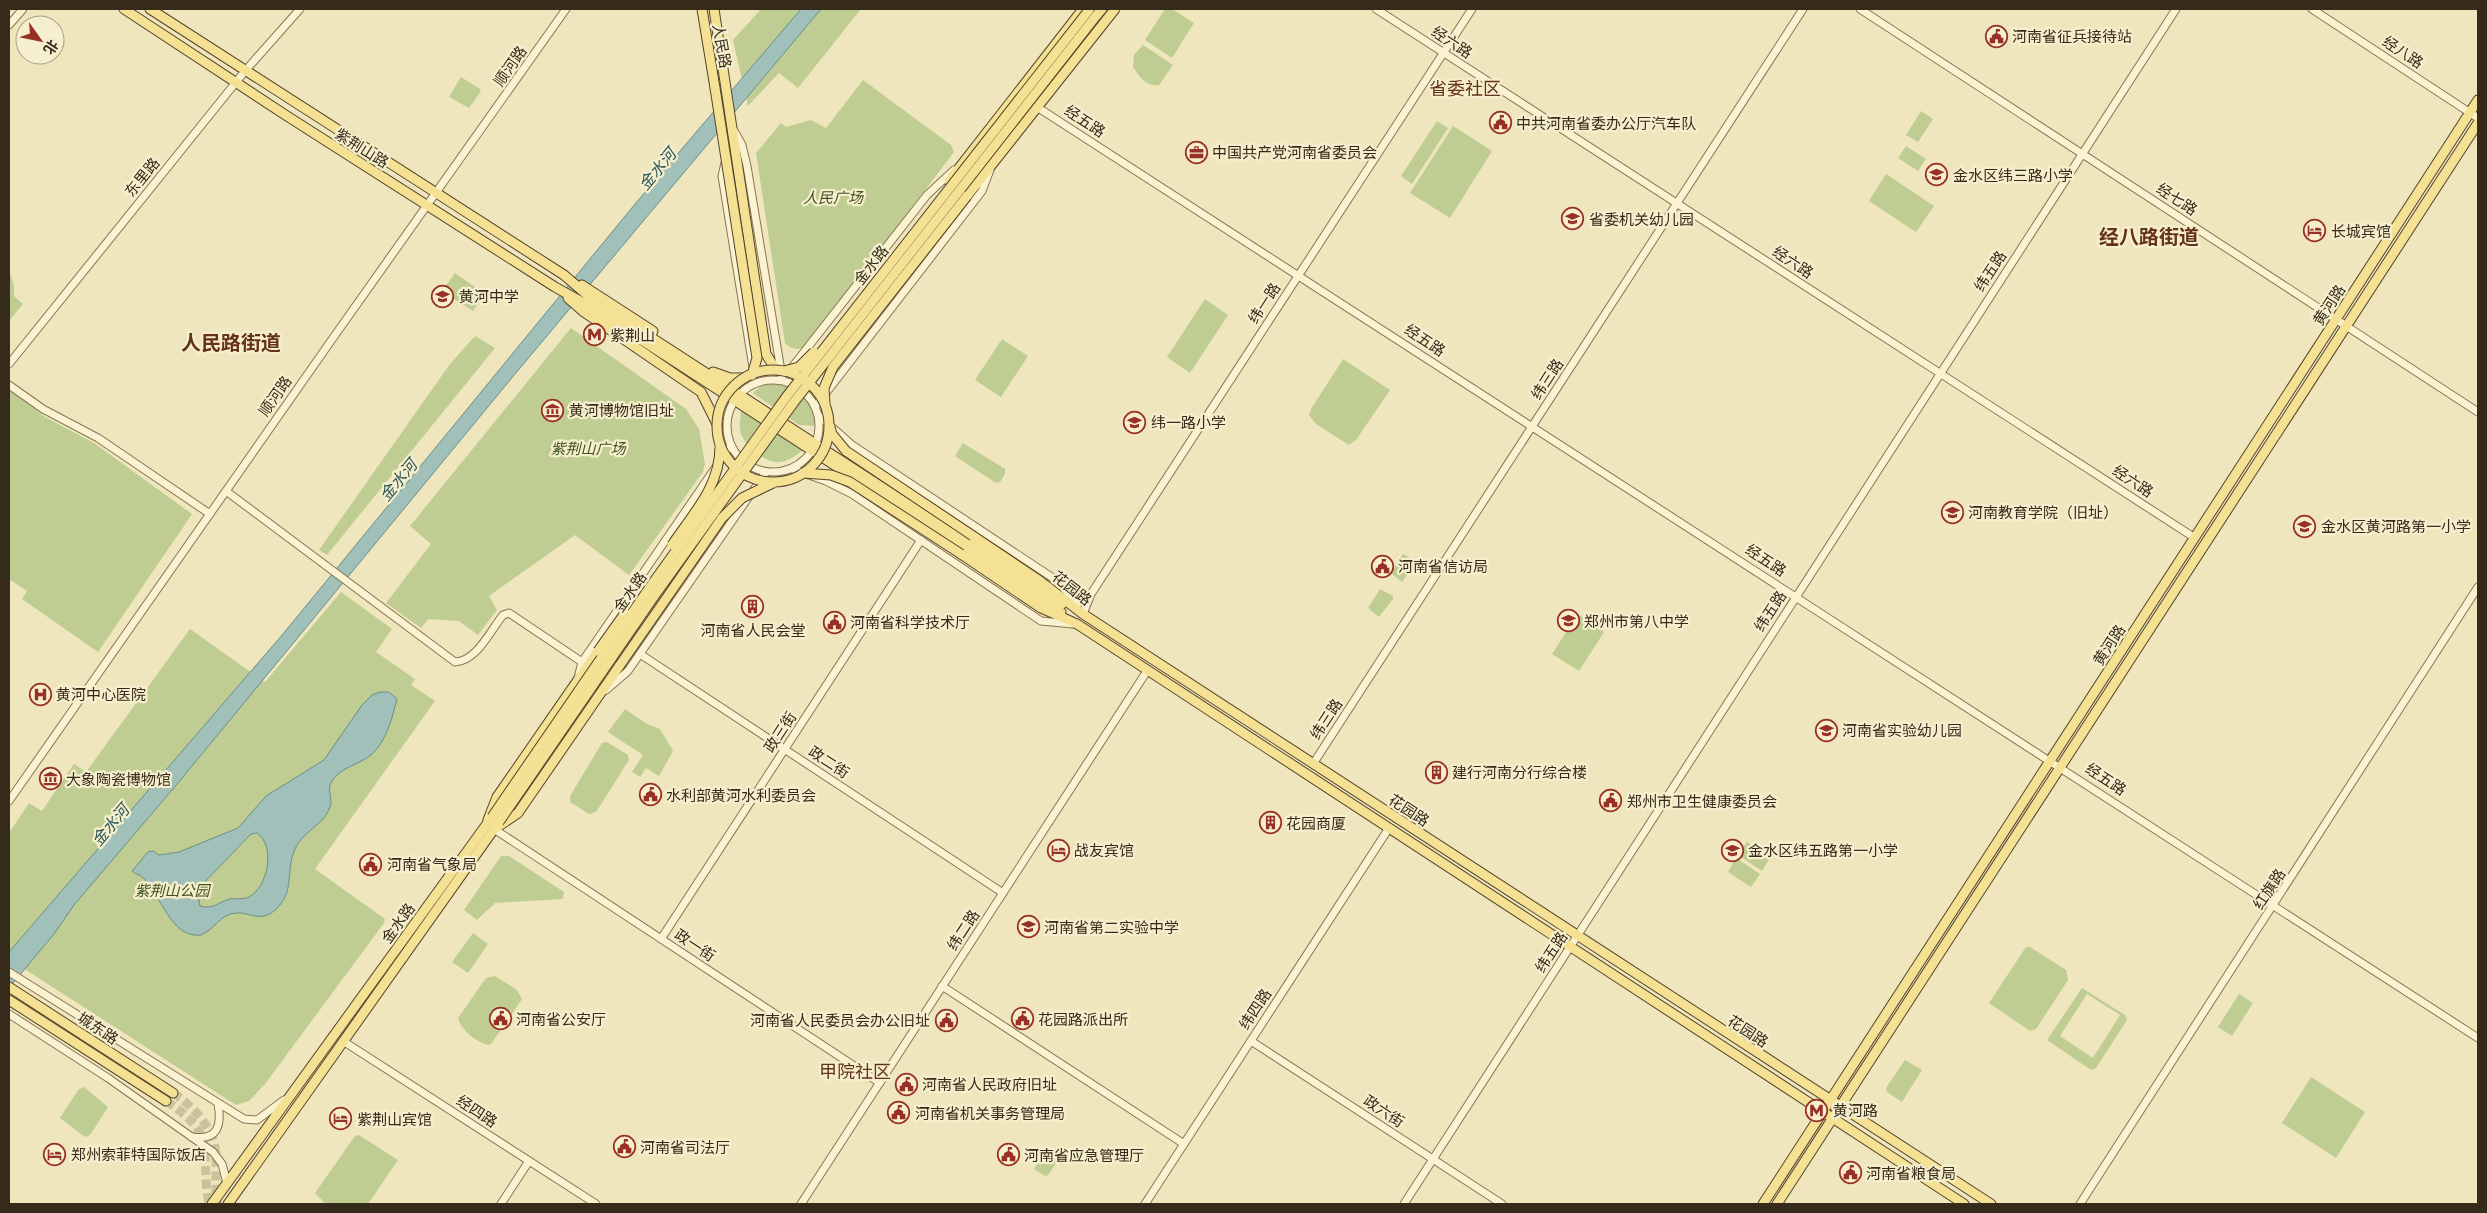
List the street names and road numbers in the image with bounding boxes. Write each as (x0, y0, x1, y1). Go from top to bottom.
street label: 人民路 (709, 22, 735, 70)
street label: 经六路 (1428, 22, 1476, 62)
street label: 经八路 (2379, 32, 2427, 72)
street label: 顺河路 (489, 42, 531, 90)
street label: 经五路 (1061, 101, 1109, 141)
street label: 紫荆山路 (332, 124, 392, 172)
street label: 东里路 (120, 154, 164, 200)
street label: 经七路 (2153, 179, 2201, 219)
street label: 金水路 (850, 241, 892, 289)
street label: 经六路 (1769, 242, 1817, 282)
street label: 纬五路 (1970, 247, 2010, 295)
street label: 纬一路 (1244, 279, 1284, 327)
street label: 黄河路 (2309, 281, 2349, 329)
street label: 经五路 (1401, 320, 1449, 360)
street label: 纬三路 (1527, 355, 1567, 403)
street label: 顺河路 (254, 372, 296, 420)
street label: 经六路 (2109, 461, 2157, 501)
street label: 经五路 (1742, 540, 1790, 580)
street label: 花园路 (1048, 567, 1096, 609)
street label: 金水路 (609, 568, 651, 616)
street label: 纬五路 (1750, 587, 1790, 635)
street label: 黄河路 (2089, 621, 2129, 669)
street label: 纬三路 (1306, 695, 1346, 743)
street label: 政三街 (760, 708, 800, 756)
street label: 政二街 (805, 742, 853, 782)
street label: 经五路 (2082, 759, 2130, 799)
street label: 花园路 (1385, 790, 1433, 830)
street label: 红旗路 (2249, 865, 2289, 913)
street label: 金水路 (377, 899, 419, 947)
street label: 纬二路 (943, 906, 983, 954)
street label: 政一街 (671, 925, 719, 965)
street label: 纬五路 (1531, 928, 1571, 976)
street label: 纬四路 (1235, 985, 1275, 1033)
street label: 城东路 (74, 1008, 122, 1048)
street label: 花园路 (1724, 1011, 1772, 1051)
street label: 经四路 (453, 1091, 501, 1131)
street label: 政六街 (1360, 1091, 1408, 1131)

